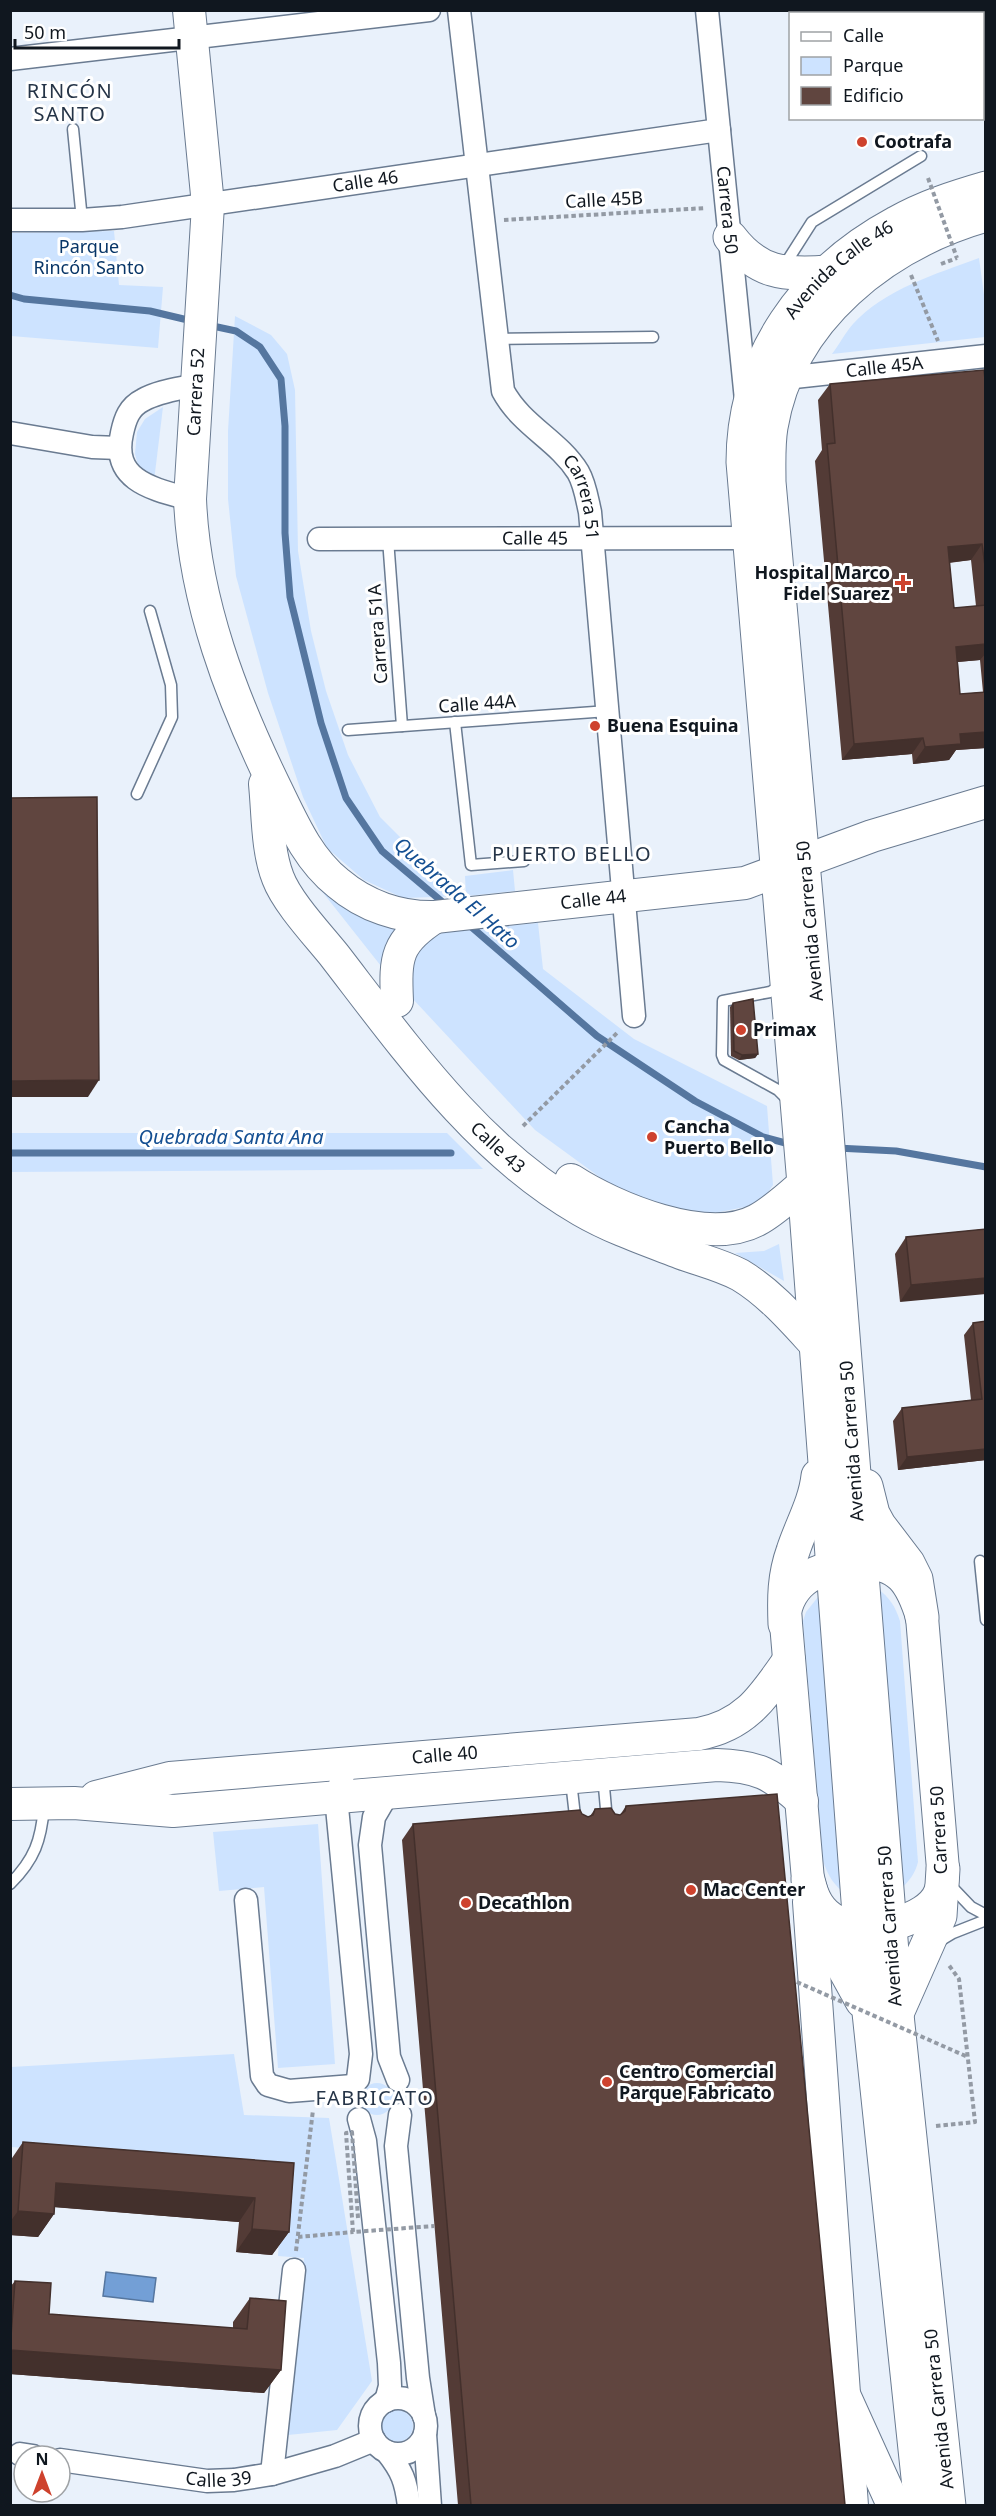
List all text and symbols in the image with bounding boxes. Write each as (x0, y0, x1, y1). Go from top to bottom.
scale bar (15, 12, 178, 50)
legend (789, 12, 984, 120)
text: 50 m (24, 20, 66, 44)
text: Calle (843, 23, 884, 47)
text: Parque (843, 53, 903, 77)
district label: RINCÓN SANTO (27, 77, 113, 127)
text: Edificio (843, 83, 904, 107)
place label: Cootrafa (874, 129, 952, 153)
marker: Cootrafa (855, 135, 869, 149)
street label: Calle 46 (331, 164, 400, 197)
street label: Carrera 50 (712, 165, 744, 255)
street label: Calle 45B (564, 185, 643, 213)
street label: Avenida Calle 46 (778, 214, 897, 323)
park label: Parque Rincón Santo (34, 234, 144, 279)
street label: Carrera 52 (181, 347, 209, 437)
street label: Calle 45A (844, 350, 925, 382)
street label: Carrera 51 (558, 449, 605, 541)
street label: Calle 45 (502, 525, 568, 550)
place label: Hospital Marco Fidel Suarez (755, 560, 890, 605)
marker: Hospital Marco Fidel Suarez (894, 574, 912, 592)
street label: Carrera 51A (362, 583, 392, 685)
street label: Calle 44A (437, 688, 517, 718)
place label: Buena Esquina (607, 713, 739, 737)
marker: Buena Esquina (588, 719, 602, 733)
water label: Quebrada El Hato (389, 831, 526, 955)
district label: PUERTO BELLO (492, 840, 652, 867)
street label: Avenida Carrera 50 (790, 840, 828, 1002)
street label: Calle 44 (559, 883, 627, 914)
place label: Primax (753, 1017, 817, 1041)
marker: Primax (734, 1023, 748, 1037)
place label: Cancha Puerto Bello (664, 1114, 774, 1159)
street label: Calle 43 (466, 1116, 531, 1178)
water label: Quebrada Santa Ana (138, 1123, 324, 1150)
marker: Cancha Puerto Bello (645, 1130, 659, 1144)
street label: Avenida Carrera 50 (833, 1360, 869, 1522)
street label: Calle 40 (411, 1739, 479, 1769)
street label: Carrera 50 (924, 1785, 952, 1875)
street label: Avenida Carrera 50 (871, 1845, 907, 2007)
place label: Mac Center (703, 1877, 805, 1901)
marker: Mac Center (684, 1883, 698, 1897)
place label: Decathlon (478, 1890, 570, 1914)
marker: Decathlon (459, 1896, 473, 1910)
place label: Centro Comercial Parque Fabricato (619, 2059, 774, 2104)
marker: Centro Comercial Parque Fabricato (600, 2075, 614, 2089)
district label: FABRICATO (316, 2084, 434, 2111)
street label: Avenida Carrera 50 (918, 2328, 958, 2490)
north arrow (12, 2444, 72, 2504)
text: N (35, 2448, 49, 2470)
street label: Calle 39 (184, 2464, 253, 2492)

